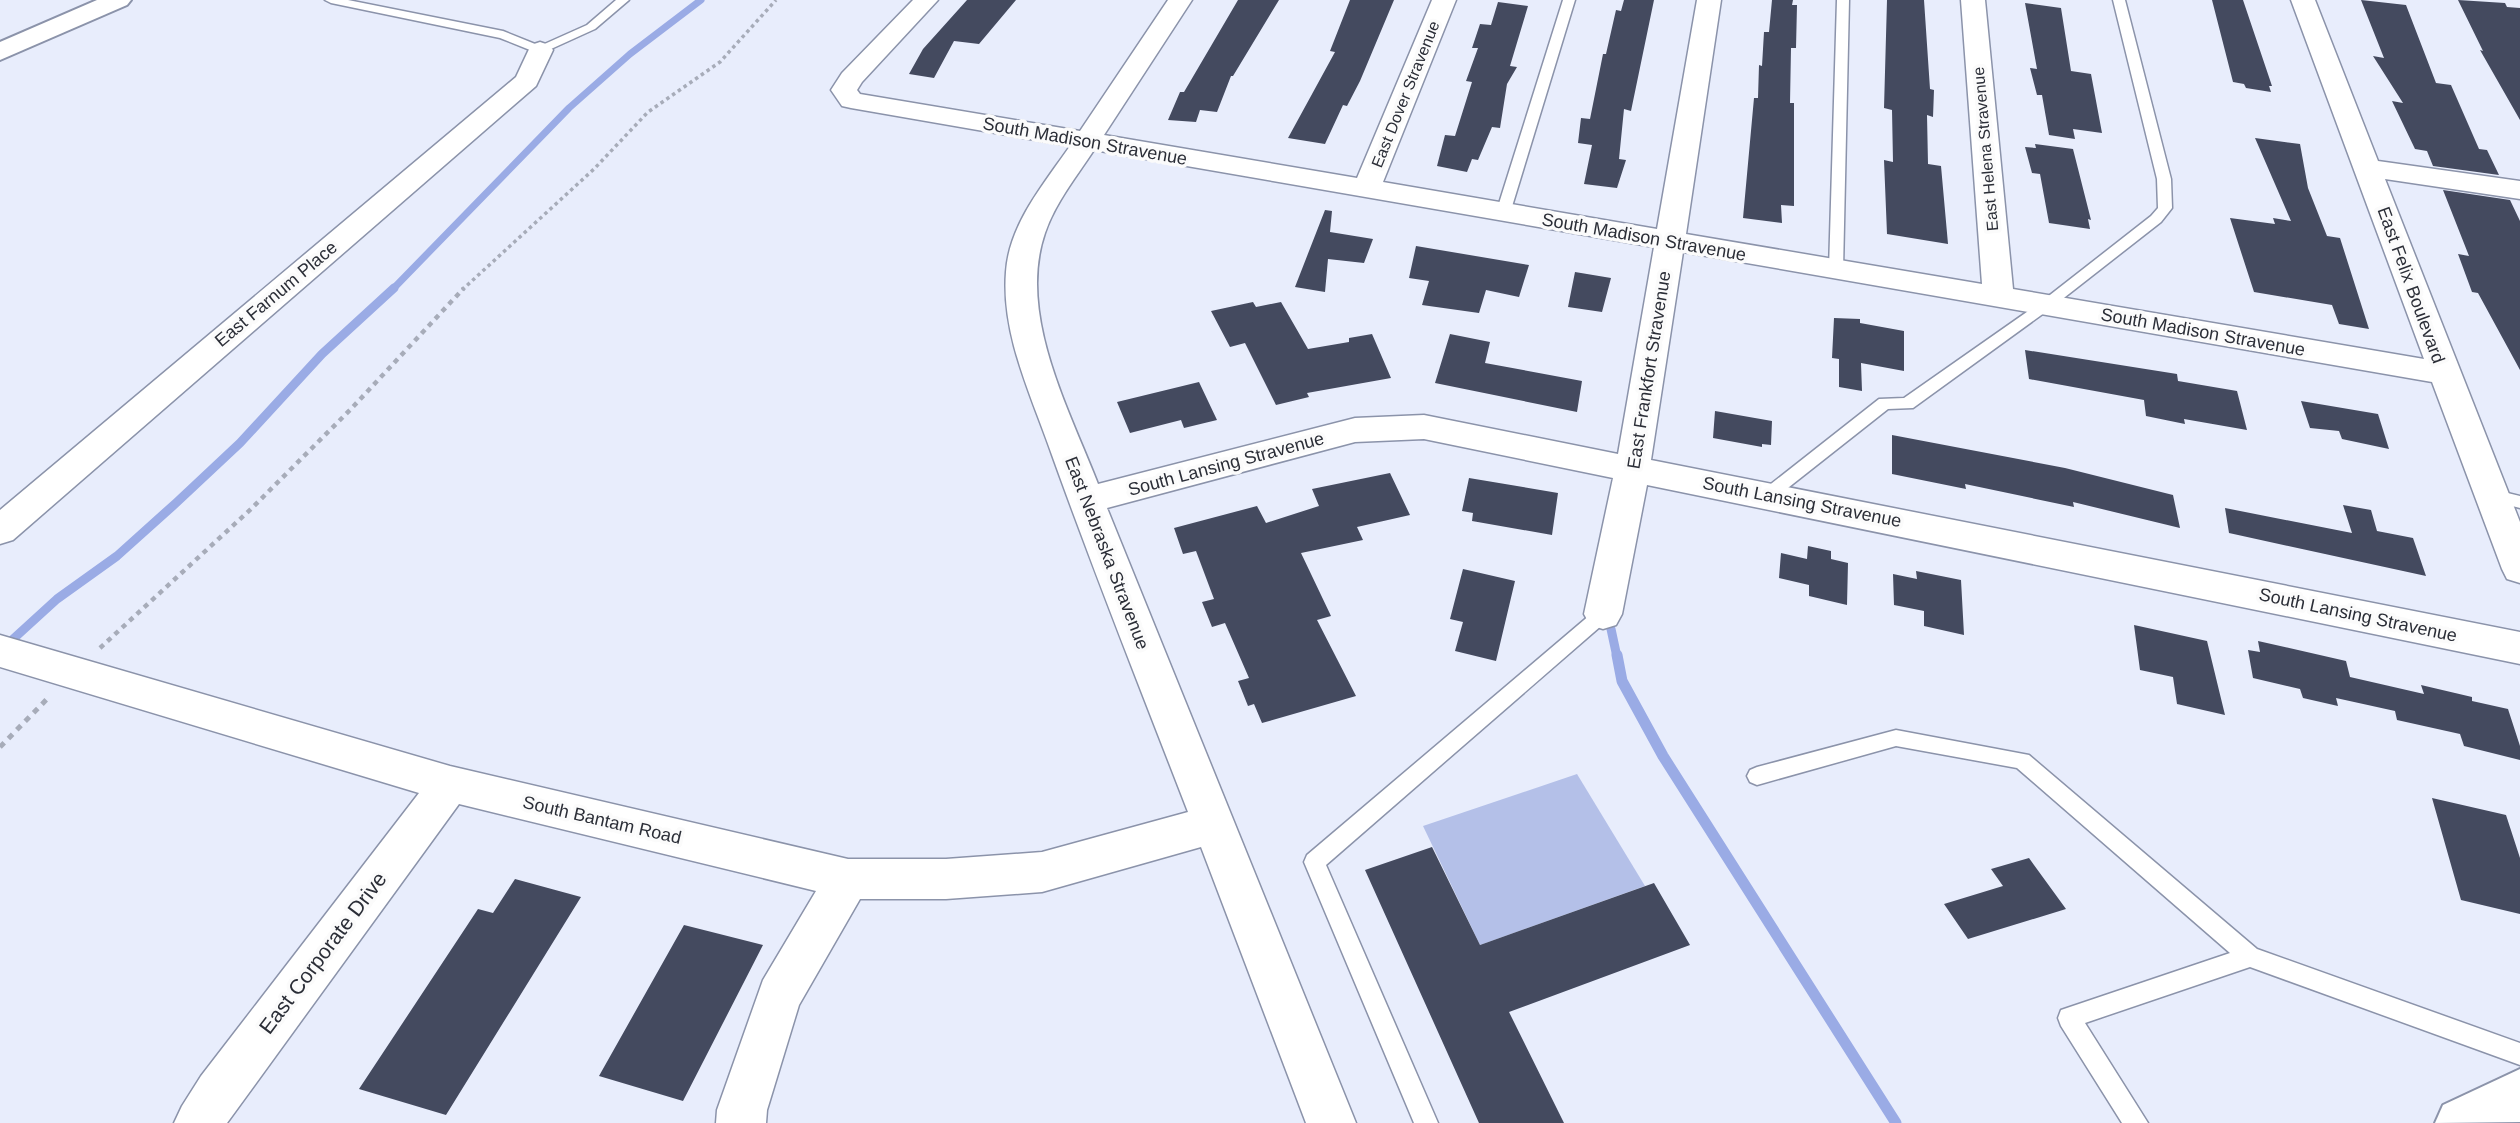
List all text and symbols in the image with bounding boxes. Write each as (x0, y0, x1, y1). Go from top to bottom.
street label: East Dover Stravenue (1368, 18, 1443, 170)
street label: East Helena Stravenue (1970, 66, 2001, 232)
street label: South Madison Stravenue (981, 113, 1189, 169)
street label: East Felix Boulevard (2373, 204, 2449, 366)
street label: South Madison Stravenue (1540, 209, 1748, 265)
street label: East Farnum Place (211, 237, 341, 351)
street label: East Frankfort Stravenue (1623, 270, 1675, 470)
street label: South Madison Stravenue (2099, 304, 2307, 360)
street label: South Lansing Stravenue (1126, 428, 1326, 500)
street label: East Nebraska Stravenue (1061, 454, 1153, 652)
street label: South Lansing Stravenue (1701, 473, 1903, 531)
street label: South Lansing Stravenue (2257, 584, 2459, 646)
street label: South Bantam Road (521, 792, 683, 848)
street label: East Corporate Drive (254, 867, 391, 1038)

